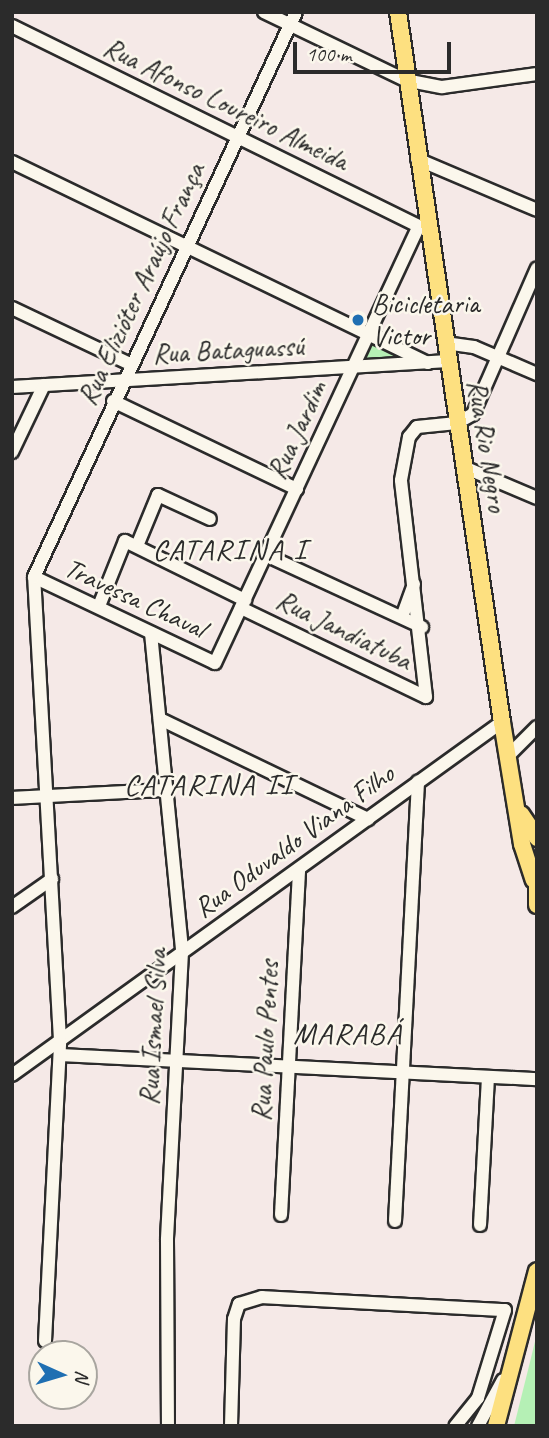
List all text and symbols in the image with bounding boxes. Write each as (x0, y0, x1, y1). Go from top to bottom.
scale bar (297, 28, 454, 72)
street label: Rua Afonso Loureiro Almeida (98, 30, 354, 178)
text: 100 m (306, 41, 351, 67)
street label: Rua Elizióter Araújo França (70, 157, 212, 411)
place label: Bicicletaria Victor (372, 287, 479, 353)
marker: Bicicletaria Victor (350, 312, 366, 328)
street label: Rua Bataguassú (151, 329, 305, 371)
street label: Rua Jardim (260, 375, 334, 485)
street label: Rua Rio Negro (460, 376, 514, 516)
district label: CATARINA I (154, 531, 306, 567)
street label: Travessa Chaval (59, 551, 211, 645)
street label: Rua Jandiatuba (271, 583, 417, 677)
street label: Rua Oduvaldo Viana Filho (188, 758, 400, 924)
district label: CATARINA II (126, 766, 292, 802)
street label: Rua Ismael Silva (132, 947, 174, 1107)
street label: Rua Paulo Pentes (244, 960, 286, 1122)
district label: MARABÁ (294, 1015, 402, 1051)
north arrow (28, 1340, 98, 1410)
text: N (70, 1370, 94, 1383)

